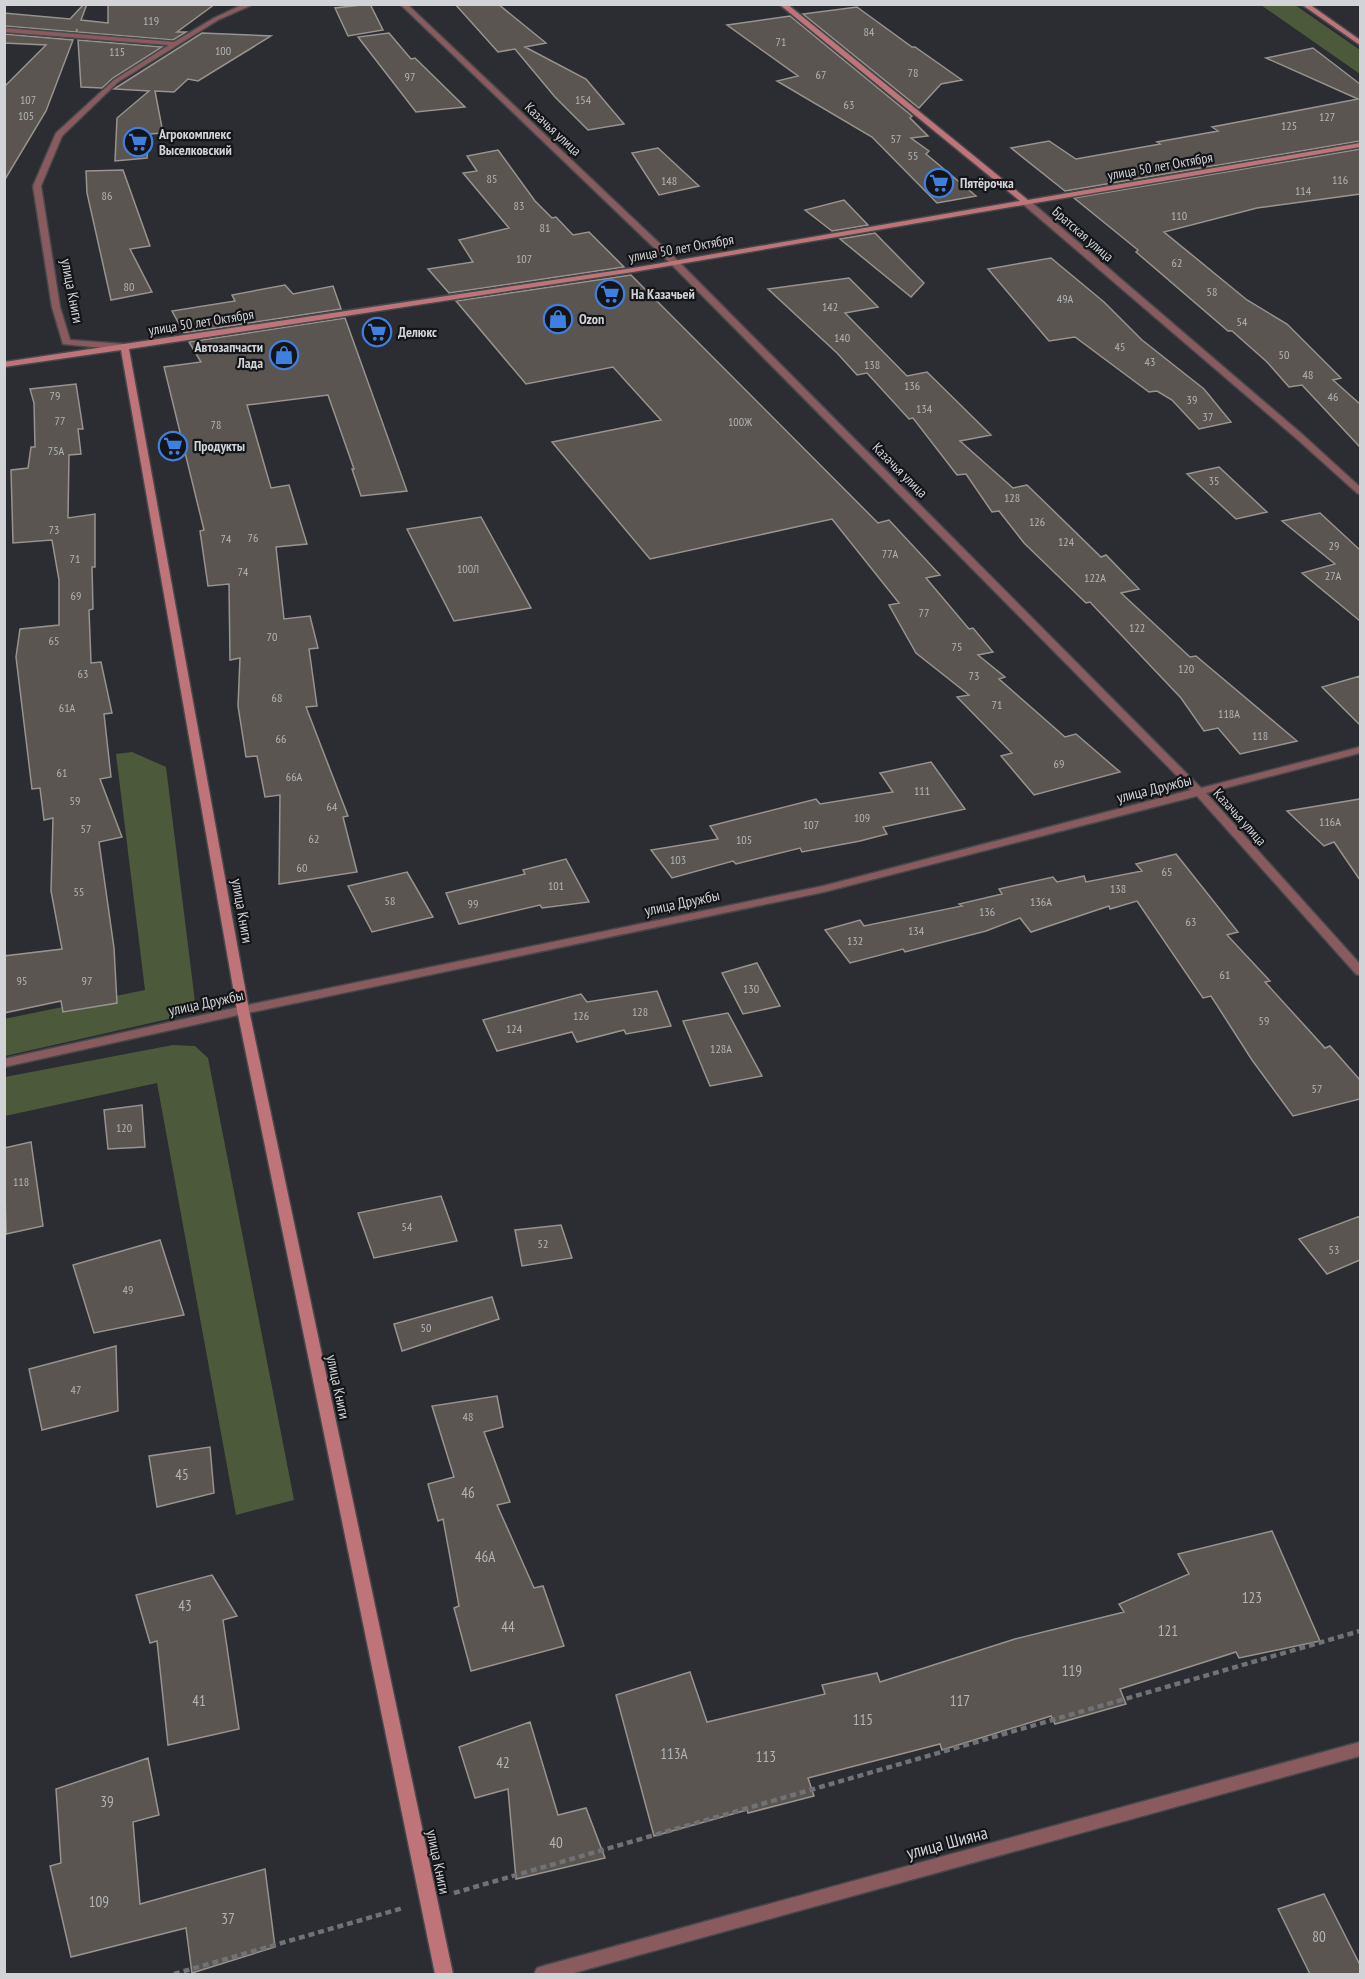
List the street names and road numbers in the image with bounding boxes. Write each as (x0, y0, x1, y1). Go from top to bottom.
street label: Казачья улица (521, 98, 585, 160)
street label: улица 50 лет Октября (1106, 148, 1214, 184)
street label: Братская улица (1049, 203, 1117, 265)
street label: улица 50 лет Октября (627, 230, 735, 266)
street label: улица Книги (57, 257, 88, 325)
street label: улица 50 лет Октября (147, 305, 255, 339)
street label: Казачья улица (869, 439, 931, 501)
street label: улица Дружбы (1115, 770, 1193, 807)
street label: Казачья улица (1210, 785, 1270, 849)
street label: улица Книги (227, 877, 258, 945)
street label: улица Дружбы (643, 885, 721, 920)
street label: улица Дружбы (167, 985, 245, 1020)
street label: улица Книги (322, 1353, 355, 1421)
street label: улица Шияна (904, 1821, 990, 1864)
street label: улица Книги (422, 1828, 455, 1896)

